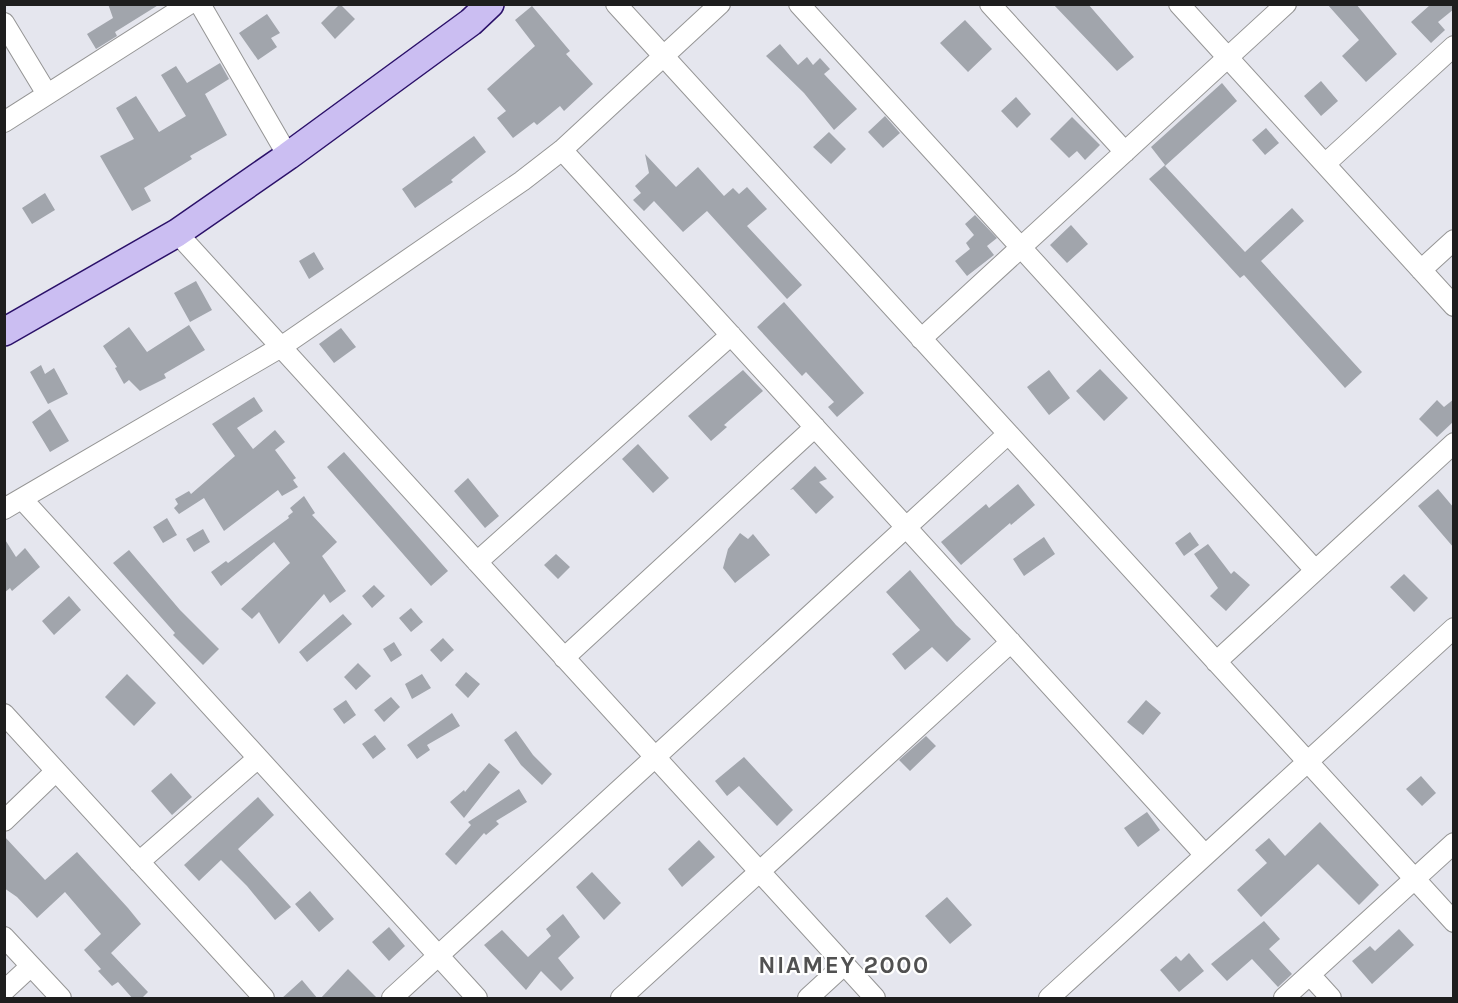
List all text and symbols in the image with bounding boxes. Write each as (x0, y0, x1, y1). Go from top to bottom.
district label: NIAMEY 2000 (758, 951, 930, 979)

